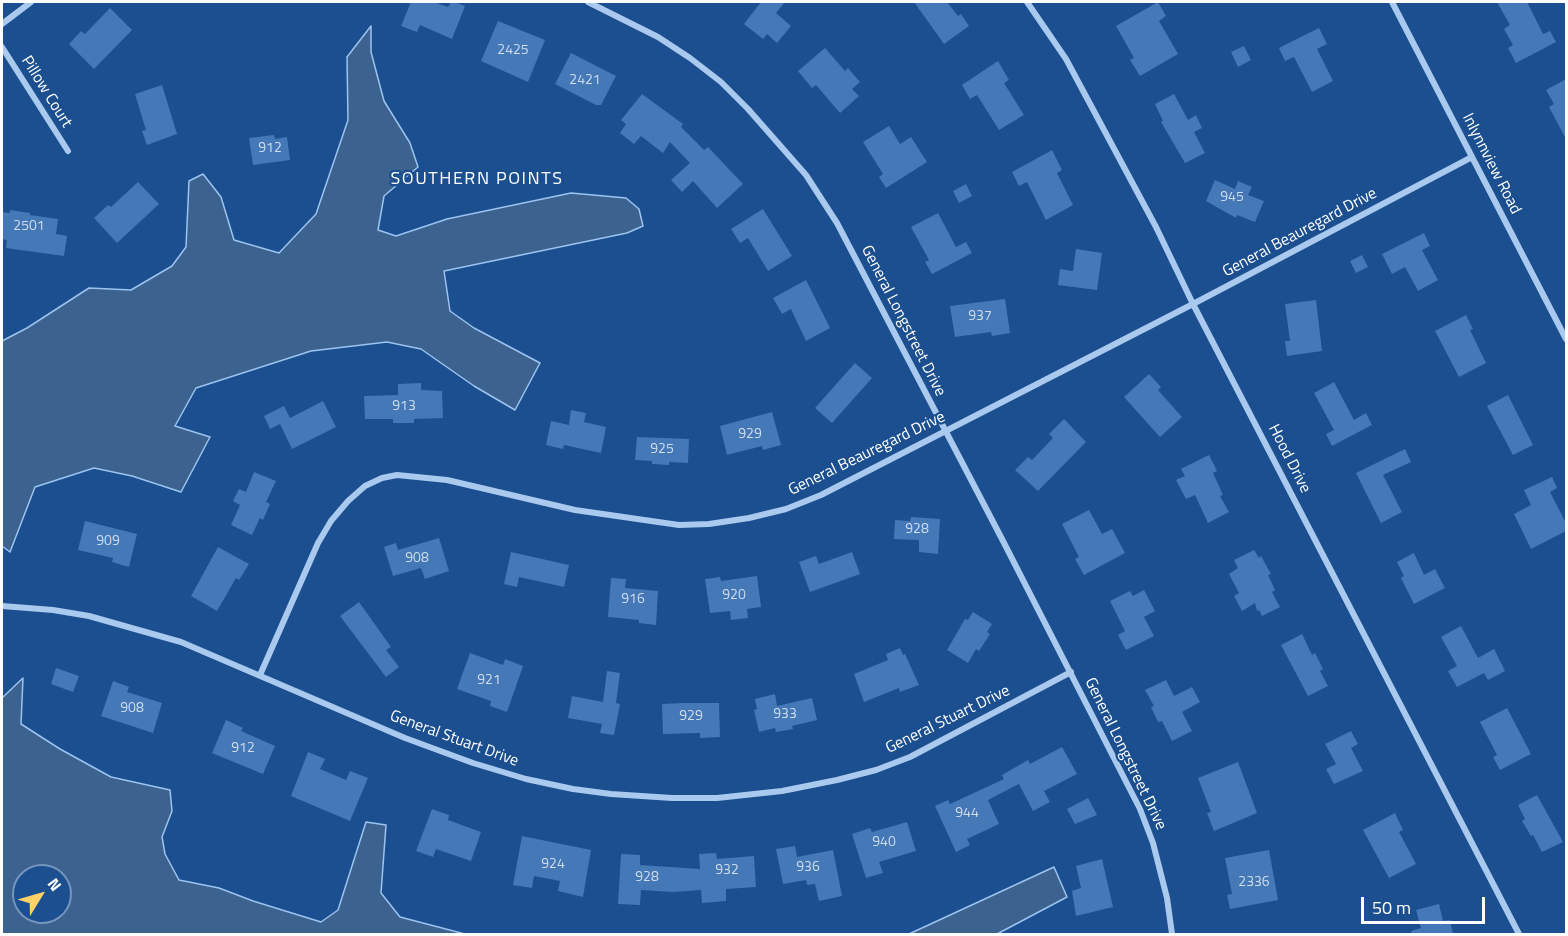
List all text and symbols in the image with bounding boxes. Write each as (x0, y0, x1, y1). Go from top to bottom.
house number: 2425 (497, 43, 529, 59)
street label: Pillow Court (16, 53, 76, 131)
house number: 2421 (569, 73, 601, 89)
street label: Inlynnview Road (1457, 110, 1525, 218)
house number: 912 (258, 141, 282, 157)
district label: SOUTHERN POINTS (391, 169, 563, 191)
street label: General Beauregard Drive (1220, 184, 1380, 282)
house number: 945 (1220, 190, 1244, 206)
house number: 2501 (13, 219, 45, 235)
street label: General Longstreet Drive (857, 242, 949, 400)
house number: 937 (968, 309, 992, 325)
house number: 913 (392, 399, 416, 415)
street label: General Beauregard Drive (786, 408, 948, 500)
street label: Hood Drive (1264, 421, 1314, 497)
house number: 929 (738, 427, 762, 443)
house number: 925 (650, 442, 674, 458)
house number: 928 (905, 522, 929, 538)
house number: 909 (96, 534, 120, 550)
house number: 908 (405, 551, 429, 567)
house number: 920 (722, 588, 746, 604)
house number: 916 (621, 592, 645, 608)
house number: 921 (477, 673, 501, 689)
street label: General Longstreet Drive (1080, 675, 1170, 833)
street label: General Stuart Drive (883, 682, 1013, 758)
house number: 908 (120, 701, 144, 717)
street label: General Stuart Drive (387, 707, 521, 771)
house number: 933 (773, 707, 797, 723)
house number: 929 (679, 709, 703, 725)
house number: 912 (231, 741, 255, 757)
house number: 944 (955, 806, 979, 822)
house number: 940 (872, 835, 896, 851)
house number: 924 (541, 857, 565, 873)
house number: 936 (796, 860, 820, 876)
house number: 932 (715, 863, 739, 879)
north arrow (12, 864, 72, 924)
house number: 928 (635, 870, 659, 886)
text: N (42, 873, 68, 896)
house number: 2336 (1238, 875, 1270, 891)
scale bar (1364, 885, 1488, 923)
text: 50 m (1372, 894, 1411, 921)

